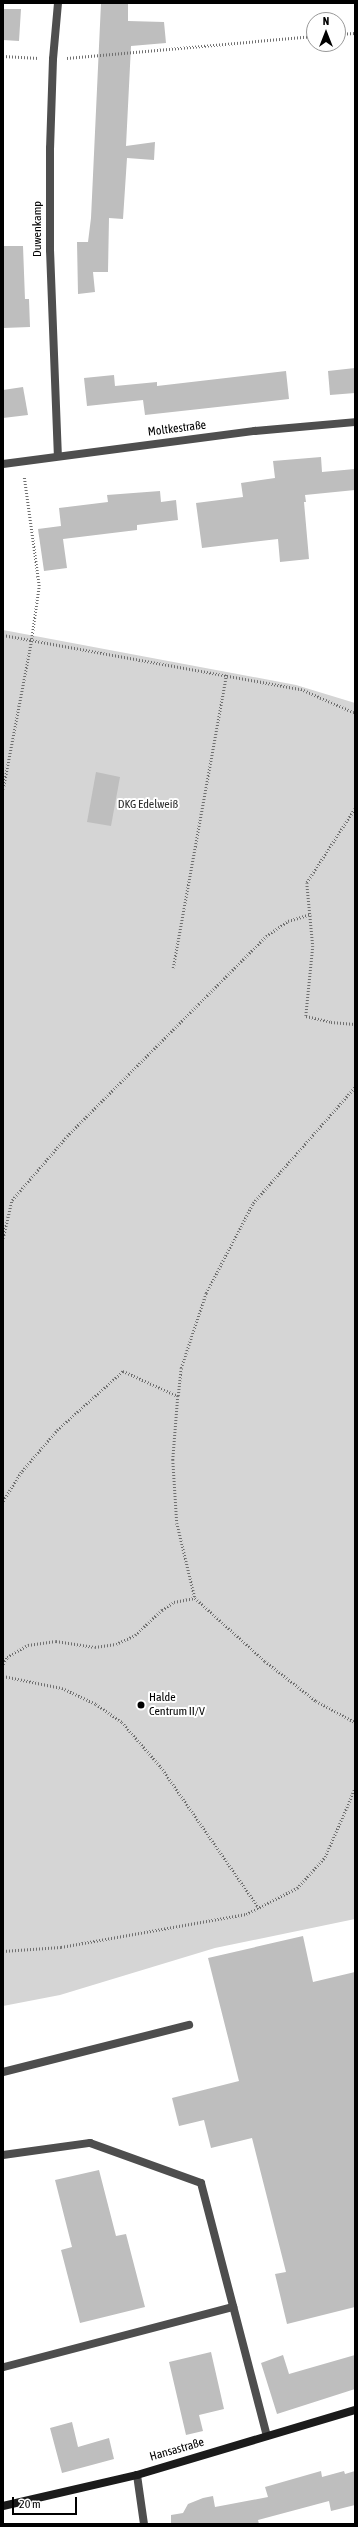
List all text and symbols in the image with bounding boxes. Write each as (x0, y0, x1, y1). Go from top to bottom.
north arrow (306, 12, 346, 52)
text: N (323, 15, 329, 27)
street label: Duwenkamp (31, 201, 45, 257)
street label: Moltkestraße (147, 418, 207, 440)
park label: DKG Edelweiß (118, 798, 178, 812)
place label: Halde Centrum II/V (149, 1691, 205, 1719)
marker: Halde Centrum II/V (136, 1700, 146, 1710)
street label: Hansastraße (148, 2435, 206, 2465)
scale bar (14, 2489, 79, 2515)
text: 20 m (19, 2497, 41, 2511)

